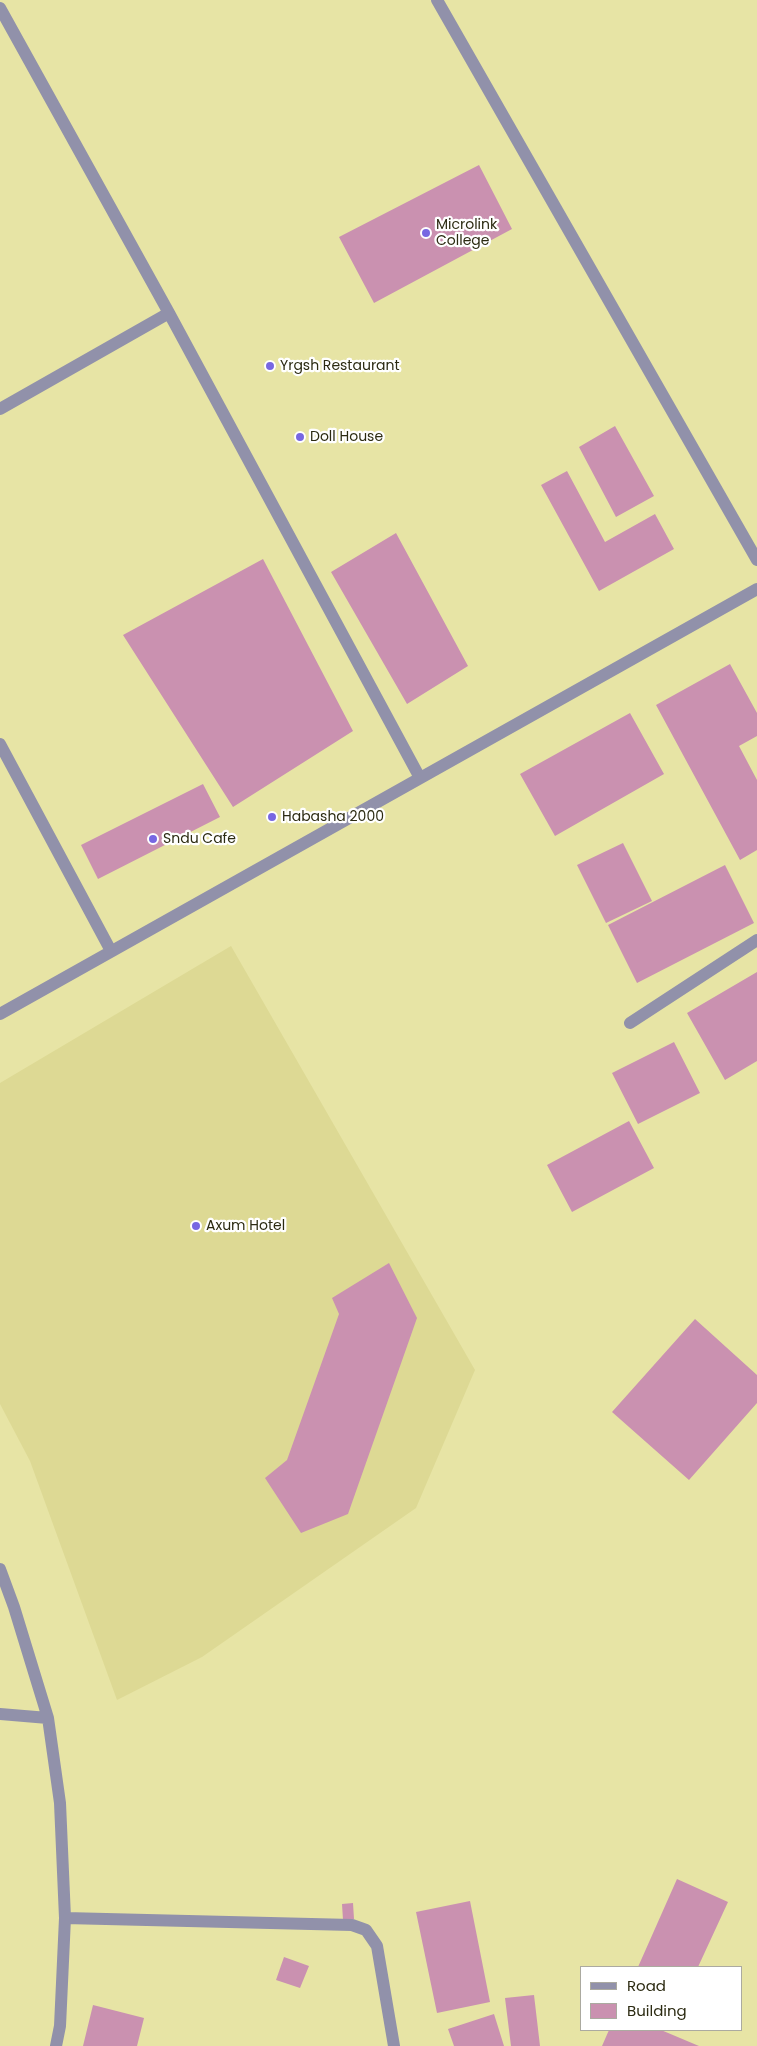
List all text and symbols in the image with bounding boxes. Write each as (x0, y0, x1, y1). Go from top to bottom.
place label: Microlink College (436, 217, 497, 250)
marker: Microlink College (420, 227, 432, 239)
place label: Yrgsh Restaurant (280, 358, 400, 374)
marker: Yrgsh Restaurant (264, 360, 276, 372)
place label: Doll House (310, 429, 383, 445)
marker: Doll House (294, 431, 306, 443)
place label: Habasha 2000 (282, 809, 384, 825)
marker: Habasha 2000 (266, 811, 278, 823)
place label: Sndu Cafe (163, 831, 236, 847)
marker: Sndu Cafe (147, 833, 159, 845)
place label: Axum Hotel (206, 1218, 285, 1234)
marker: Axum Hotel (190, 1220, 202, 1232)
legend (580, 1966, 742, 2031)
text: Road (627, 1975, 666, 1996)
text: Building (627, 2000, 687, 2021)

